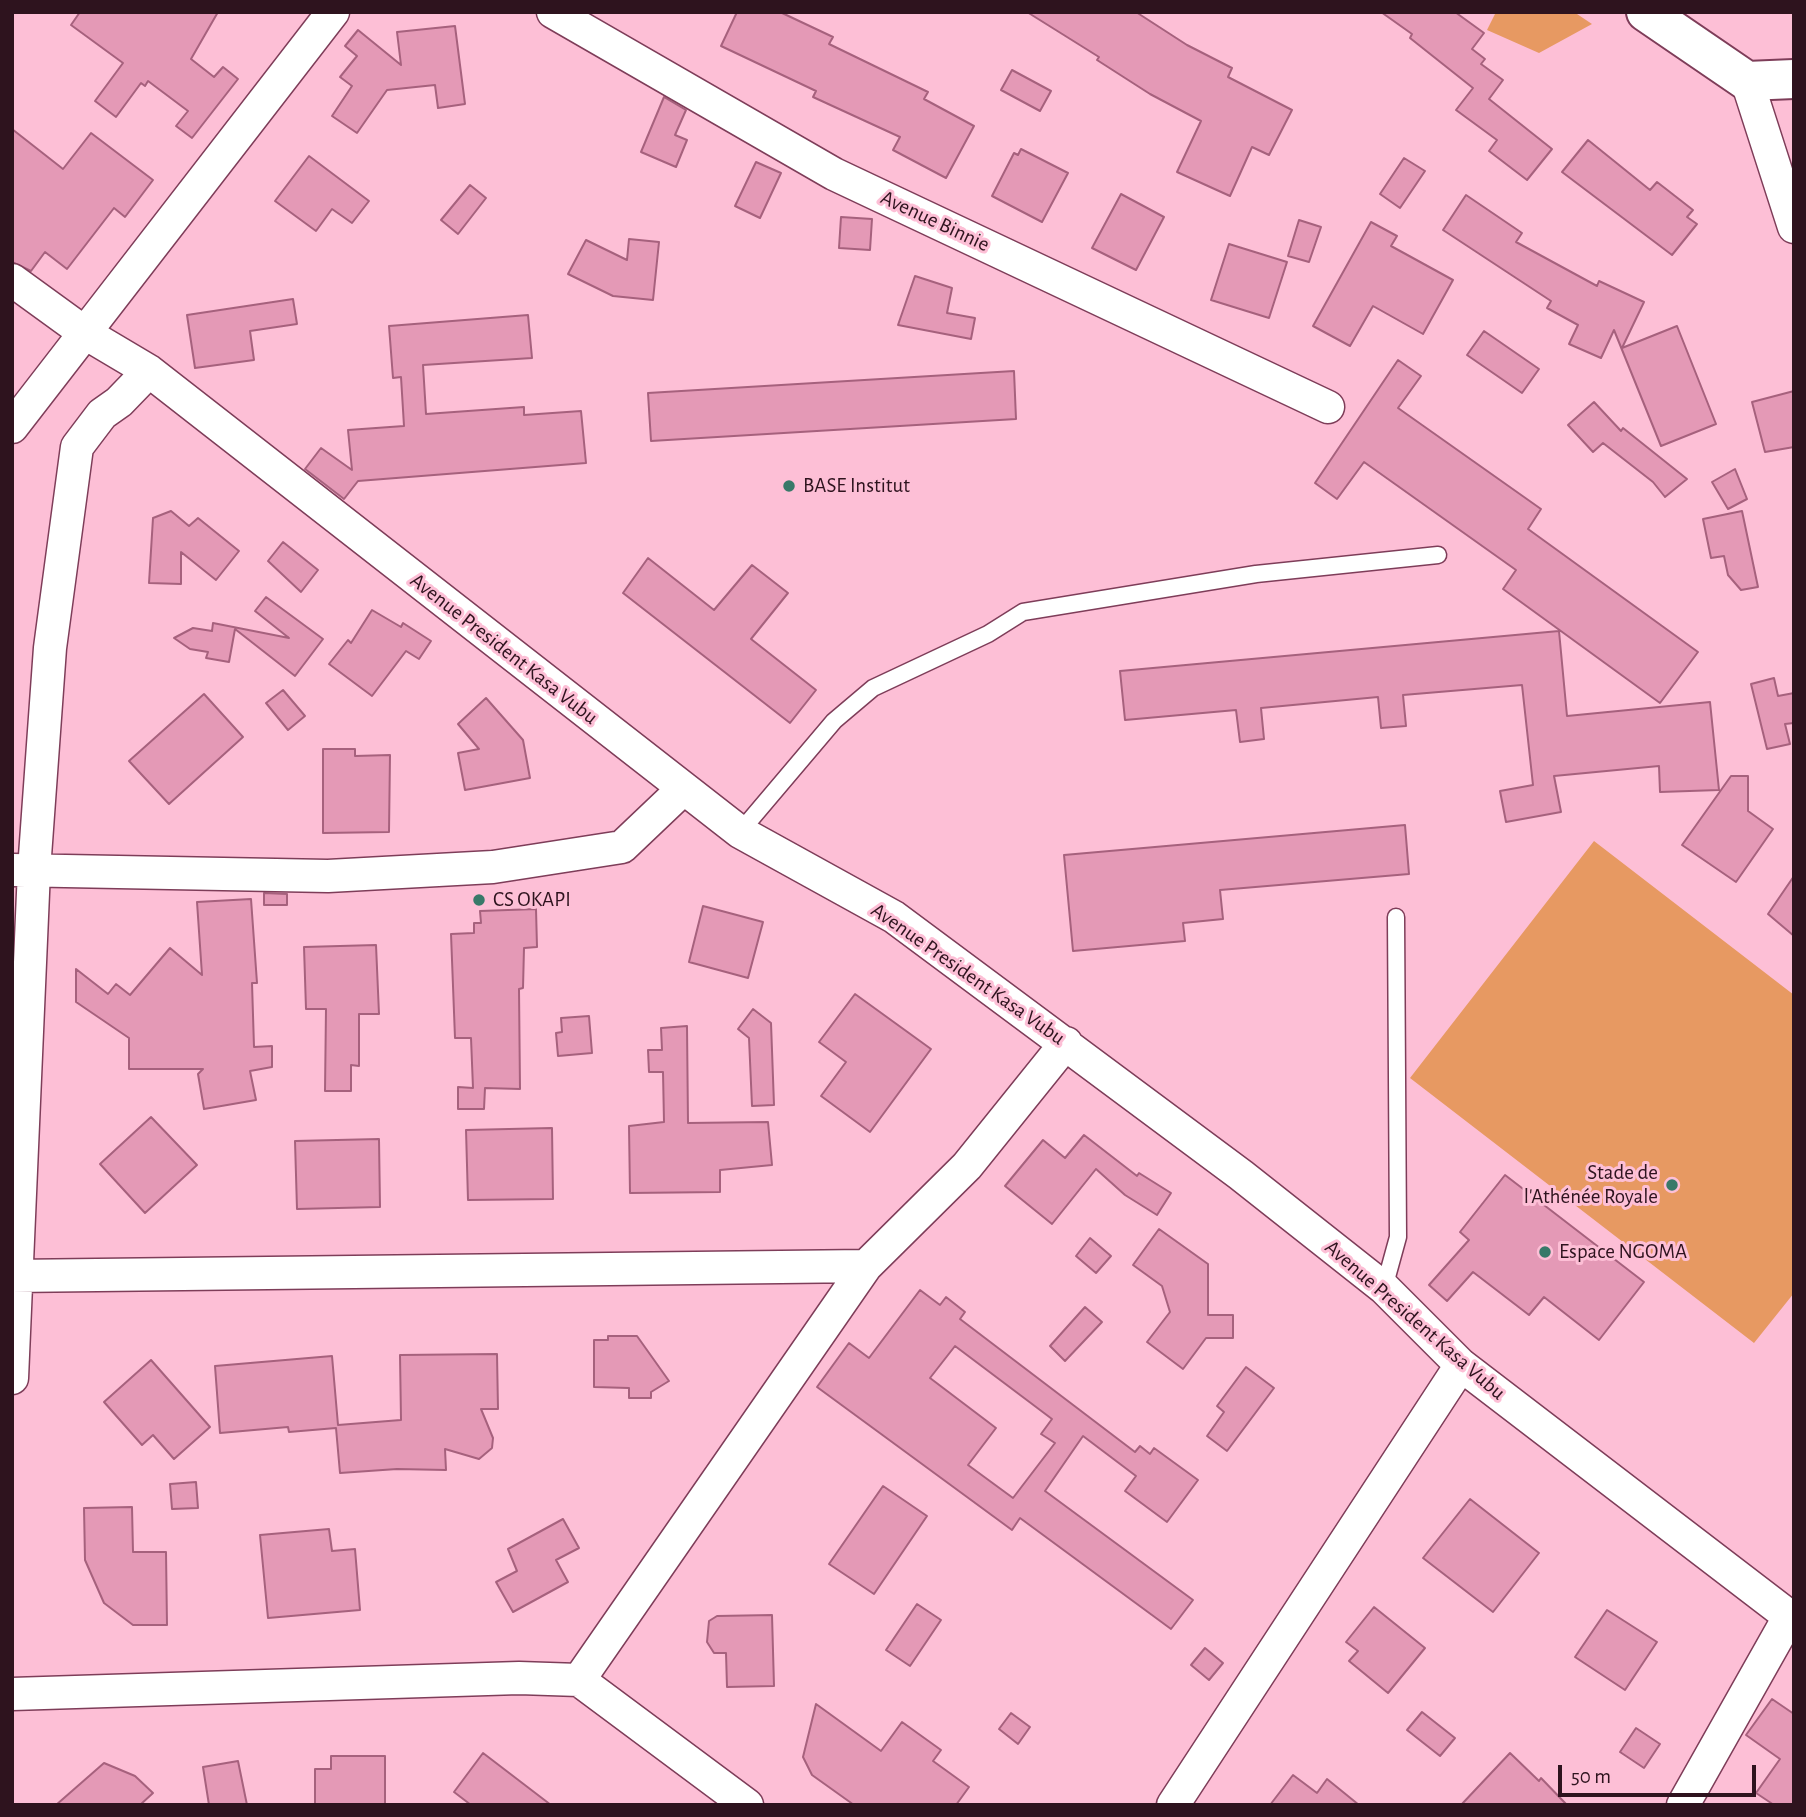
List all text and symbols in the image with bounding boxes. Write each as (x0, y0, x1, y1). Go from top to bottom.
street label: Avenue Binnie (877, 185, 993, 257)
place label: BASE Institut (803, 473, 910, 499)
marker: BASE Institut (781, 478, 797, 494)
street label: Avenue President Kasa Vubu (405, 568, 603, 730)
place label: CS OKAPI (493, 887, 571, 913)
marker: CS OKAPI (471, 892, 487, 908)
street label: Avenue President Kasa Vubu (866, 897, 1070, 1051)
place label: Stade de l'Athénée Royale (1524, 1160, 1658, 1210)
marker: Stade de l'Athénée Royale (1664, 1177, 1680, 1193)
street label: Avenue President Kasa Vubu (1320, 1235, 1510, 1405)
place label: Espace NGOMA (1559, 1239, 1687, 1265)
marker: Espace NGOMA (1537, 1244, 1553, 1260)
scale bar (1561, 1750, 1759, 1794)
text: 50 m (1571, 1766, 1611, 1787)

